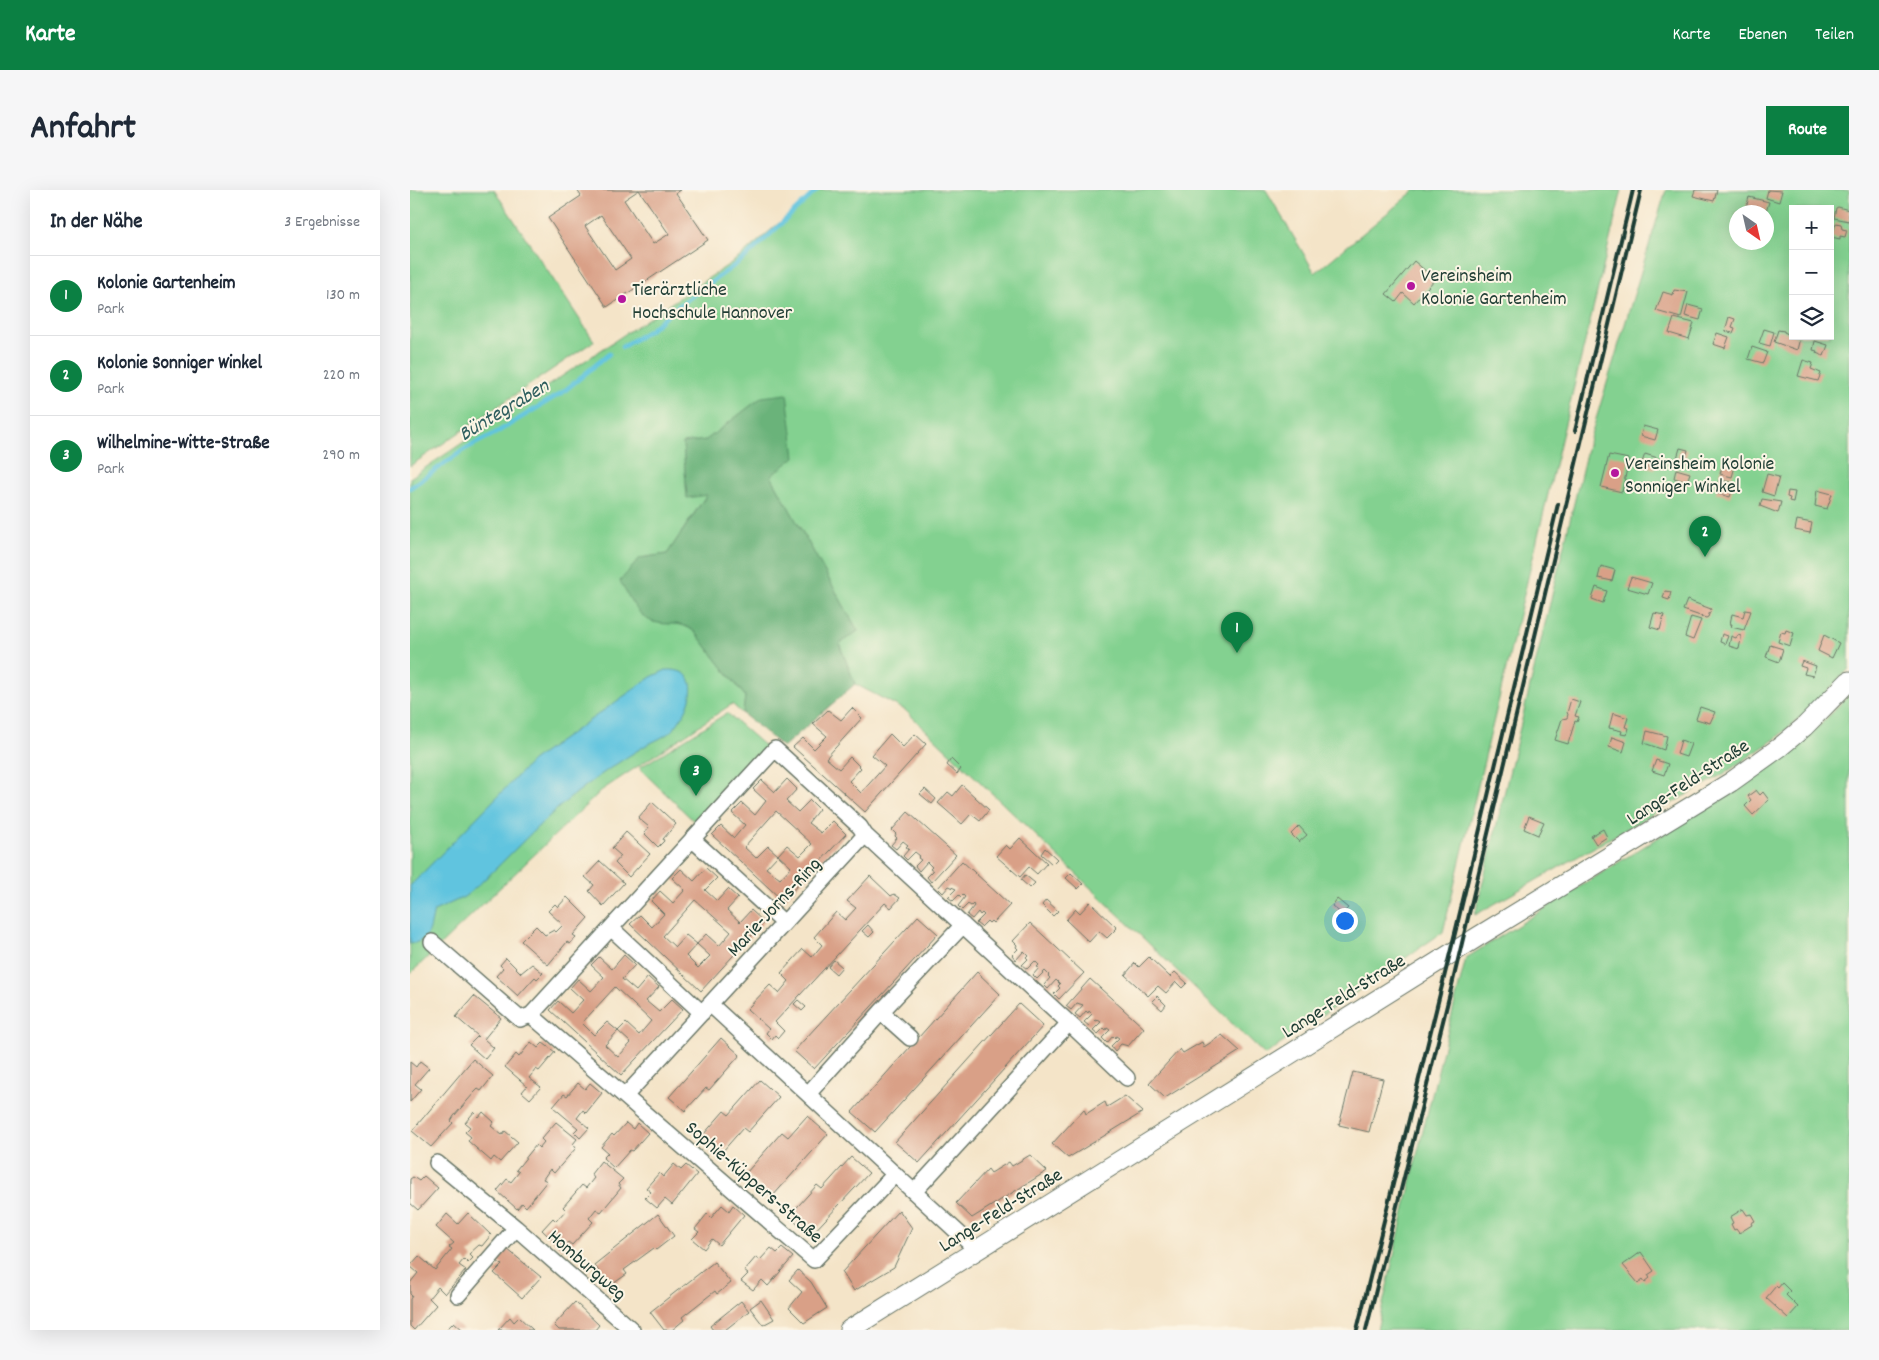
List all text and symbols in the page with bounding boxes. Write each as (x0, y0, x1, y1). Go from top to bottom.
text: Karte (25, 18, 76, 52)
text: Karte (1673, 23, 1711, 48)
text: Ebenen (1739, 23, 1787, 48)
text: Teilen (1815, 23, 1854, 48)
text: Anfahrt (30, 105, 136, 155)
button: Route (1766, 106, 1849, 155)
north arrow (1729, 205, 1774, 250)
map controls (1789, 205, 1834, 340)
button: + (1789, 205, 1834, 250)
text: In der Nähe (50, 208, 142, 238)
text: 3 Ergebnisse (284, 211, 360, 234)
button: − (1789, 250, 1834, 295)
place label: Vereinsheim Kolonie Gartenheim (1421, 263, 1567, 314)
text: Kolonie Gartenheim (97, 271, 235, 298)
place label: Tierärztliche Hochschule Hannover (632, 277, 793, 328)
marker: Vereinsheim Kolonie Gartenheim (1405, 280, 1417, 292)
text: 1 (64, 284, 68, 307)
text: 130 m (326, 284, 360, 307)
marker: Tierärztliche Hochschule Hannover (616, 293, 628, 305)
button: layers (1789, 295, 1834, 340)
text: Park (97, 298, 124, 321)
text: Kolonie Sonniger Winkel (97, 351, 262, 378)
text: 2 (63, 364, 70, 387)
text: 220 m (323, 364, 360, 387)
water label: Büntegraben (454, 372, 556, 450)
text: Park (97, 378, 124, 401)
text: Wilhelmine-Witte-Straße (97, 431, 270, 458)
text: 3 (62, 444, 70, 467)
text: 290 m (322, 444, 360, 467)
place label: Vereinsheim Kolonie Sonniger Winkel (1625, 451, 1775, 502)
text: Park (97, 458, 124, 481)
marker: Vereinsheim Kolonie Sonniger Winkel (1609, 467, 1621, 479)
pin: 2 (1689, 516, 1721, 557)
pin: 1 (1221, 612, 1253, 653)
street label: Lange-Feld-Straße (1622, 733, 1756, 834)
pin: 3 (680, 755, 712, 796)
street label: Marie-Jorns-Ring (722, 852, 829, 964)
your location (1332, 908, 1358, 934)
street label: Lange-Feld-Straße (1277, 948, 1412, 1047)
street label: Sophie-Küppers-Straße (678, 1115, 828, 1251)
street label: Lange-Feld-Straße (934, 1162, 1069, 1261)
street label: Homburgweg (540, 1224, 632, 1309)

